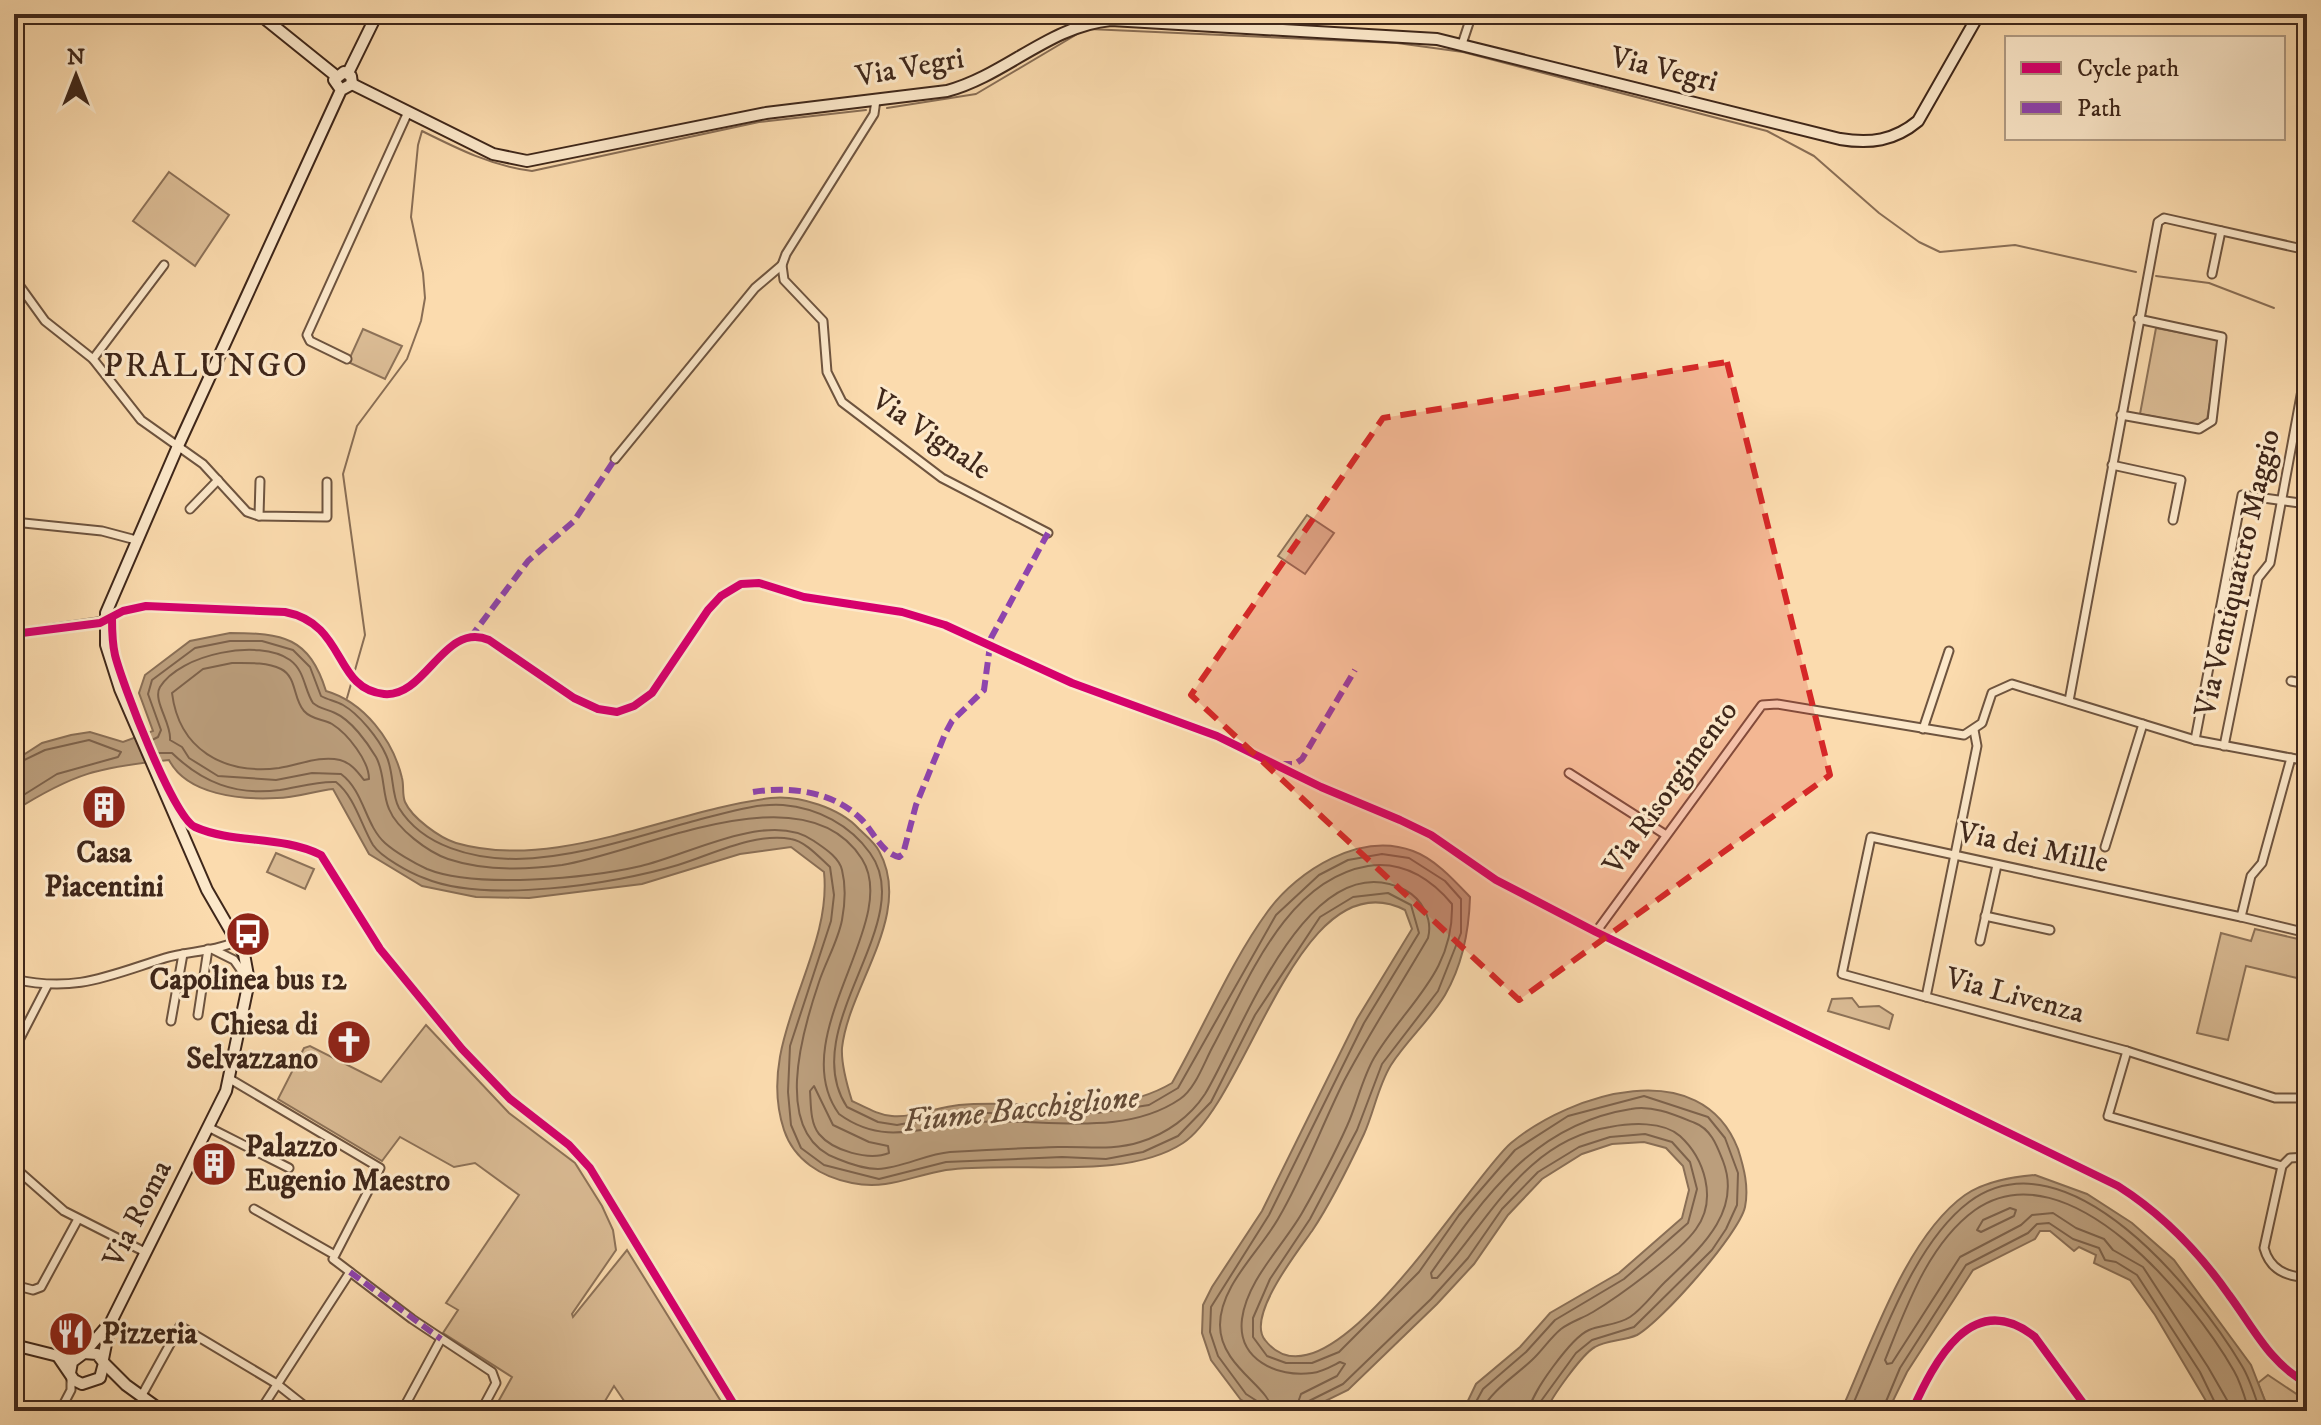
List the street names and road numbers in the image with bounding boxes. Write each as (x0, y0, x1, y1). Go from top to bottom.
street label: Via Vegri (1606, 39, 1721, 101)
street label: Via Vegri (852, 40, 967, 96)
street label: Via Vignale (863, 381, 998, 489)
street label: Via Ventiquattro Maggio (2187, 426, 2289, 721)
street label: Via Risorgimento (1595, 694, 1746, 883)
street label: Via dei Mille (1953, 814, 2112, 882)
street label: Via Livenza (1941, 959, 2089, 1032)
street label: Via Roma (95, 1154, 181, 1275)

